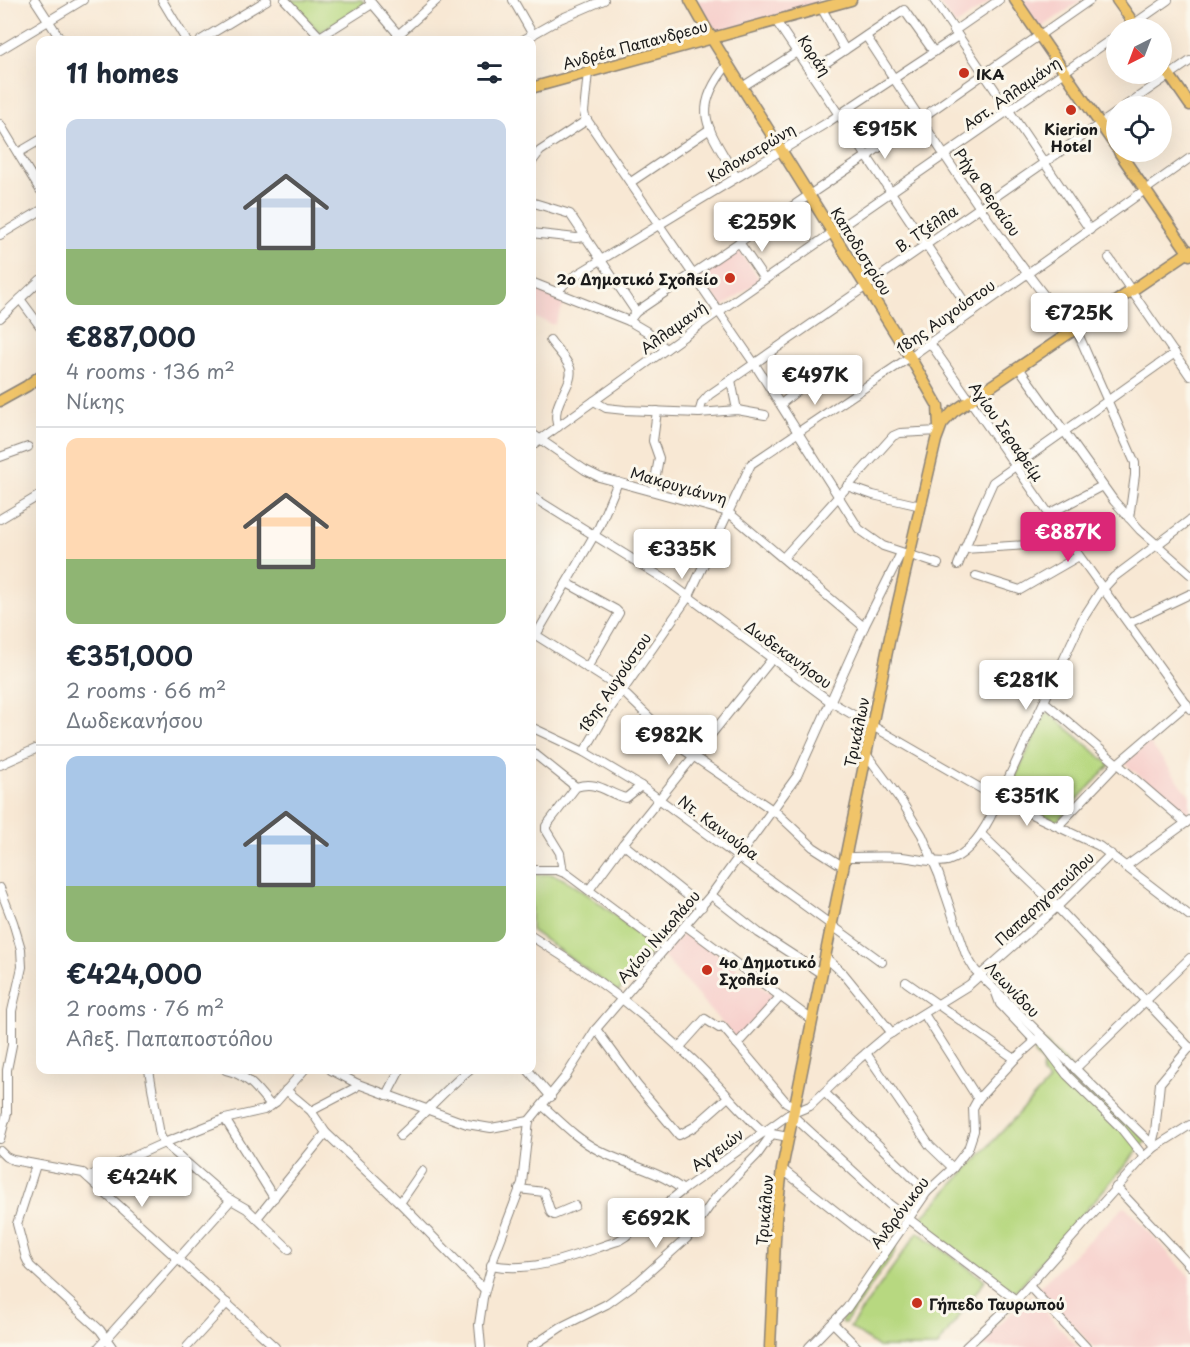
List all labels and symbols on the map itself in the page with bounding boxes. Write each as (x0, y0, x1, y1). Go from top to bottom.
street label: Ανδρέα Παπανδρεου (560, 14, 710, 74)
north arrow (1106, 18, 1172, 84)
street label: Κοράη (793, 30, 837, 80)
street label: Αστ. Αλλαμάνη (957, 51, 1065, 135)
place label: ΙΚΑ (976, 62, 1004, 85)
marker: ΙΚΑ (957, 66, 971, 80)
marker: Kierion Hotel (1064, 103, 1078, 117)
pin: €915K (843, 109, 927, 160)
street label: Κολοκοτρώνη (703, 117, 799, 187)
place label: Kierion Hotel (1044, 117, 1098, 157)
street label: Ρήγα Φεραίου (949, 143, 1027, 241)
street label: Β. Τζέλλα (890, 198, 962, 257)
pin: €259K (720, 202, 804, 253)
street label: Καποδιστρίου (826, 202, 898, 300)
place label: 2ο Δημοτικό Σχολείο (557, 267, 718, 290)
marker: 2ο Δημοτικό Σχολείο (723, 271, 737, 285)
street label: 18ης Αυγούστου (891, 273, 999, 359)
pin: €725K (1037, 293, 1121, 344)
street label: Αλλαμανή (635, 295, 711, 359)
pin: €497K (773, 355, 857, 406)
street label: Αγίου Σεραφείμ (964, 377, 1050, 485)
street label: Μακρυγιάννη (628, 460, 730, 510)
pin: €887K (1026, 512, 1110, 563)
pin: €335K (640, 529, 724, 580)
street label: Δωδεκανήσου (741, 614, 837, 694)
street label: 18ης Αυγούστου (572, 627, 656, 737)
pin: €281K (984, 660, 1068, 711)
street label: Τρικάλων (837, 695, 875, 769)
pin: €982K (627, 715, 711, 766)
pin: €351K (985, 776, 1069, 827)
street label: Ντ. Κανιούρα (674, 789, 764, 865)
street label: Παπαρηγοπούλου (989, 846, 1099, 950)
street label: Αγίου Νικολάου (611, 884, 705, 988)
place label: 4ο Δημοτικό Σχολείο (719, 950, 816, 990)
street label: Λεωνίδου (980, 956, 1046, 1022)
marker: 4ο Δημοτικό Σχολείο (700, 963, 714, 977)
street label: Αγγειών (686, 1122, 748, 1176)
pin: €424K (100, 1157, 184, 1208)
street label: Ανδρόνικου (864, 1171, 934, 1253)
street label: Τρικάλων (749, 1173, 779, 1247)
pin: €692K (614, 1198, 698, 1249)
place label: Γήπεδο Ταυρωπού (929, 1292, 1065, 1315)
marker: Γήπεδο Ταυρωπού (910, 1296, 924, 1310)

